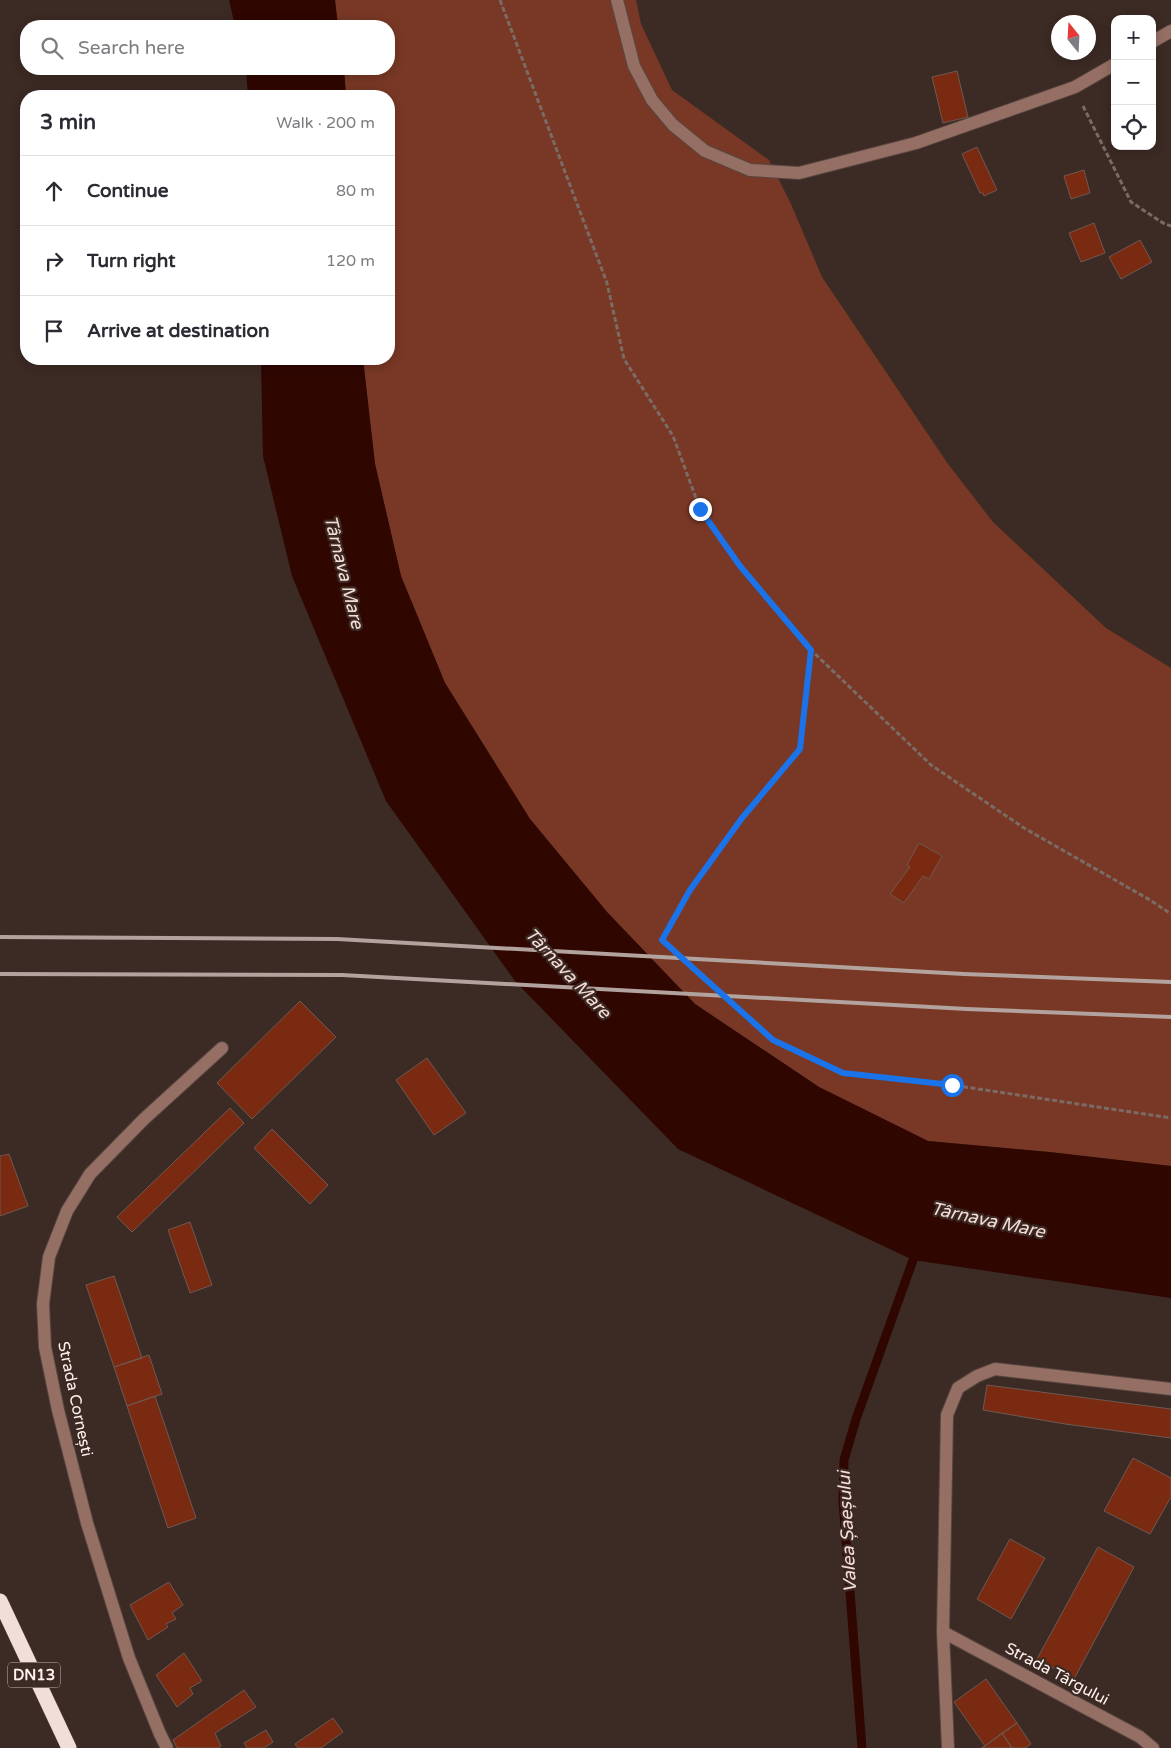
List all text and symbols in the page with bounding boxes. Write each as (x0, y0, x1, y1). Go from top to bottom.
north arrow (1051, 15, 1096, 60)
map controls (1111, 15, 1156, 150)
button: + (1111, 15, 1156, 60)
search box (20, 20, 395, 75)
icon: search (38, 34, 66, 62)
text: Search here (78, 37, 185, 59)
button: − (1111, 60, 1156, 105)
button: locate (1111, 105, 1156, 150)
text: 3 min (40, 110, 96, 135)
text: Walk · 200 m (276, 113, 375, 133)
icon: ahead (40, 177, 68, 205)
text: Continue (87, 180, 169, 202)
text: 80 m (336, 181, 375, 201)
icon: right (40, 247, 68, 275)
text: Turn right (87, 250, 175, 272)
text: 120 m (326, 251, 375, 271)
icon: arrive (40, 317, 68, 345)
text: Arrive at destination (87, 320, 270, 342)
route end (689, 498, 712, 521)
water label: Târnava Mare (319, 513, 369, 632)
water label: Târnava Mare (520, 923, 616, 1024)
route start (941, 1074, 964, 1097)
water label: Târnava Mare (929, 1197, 1048, 1243)
street label: Strada Cornești (53, 1340, 97, 1458)
water label: Valea Șaeșului (833, 1468, 861, 1593)
street label: Strada Târgului (1002, 1638, 1112, 1710)
road number: DN13 (8, 1662, 60, 1688)

